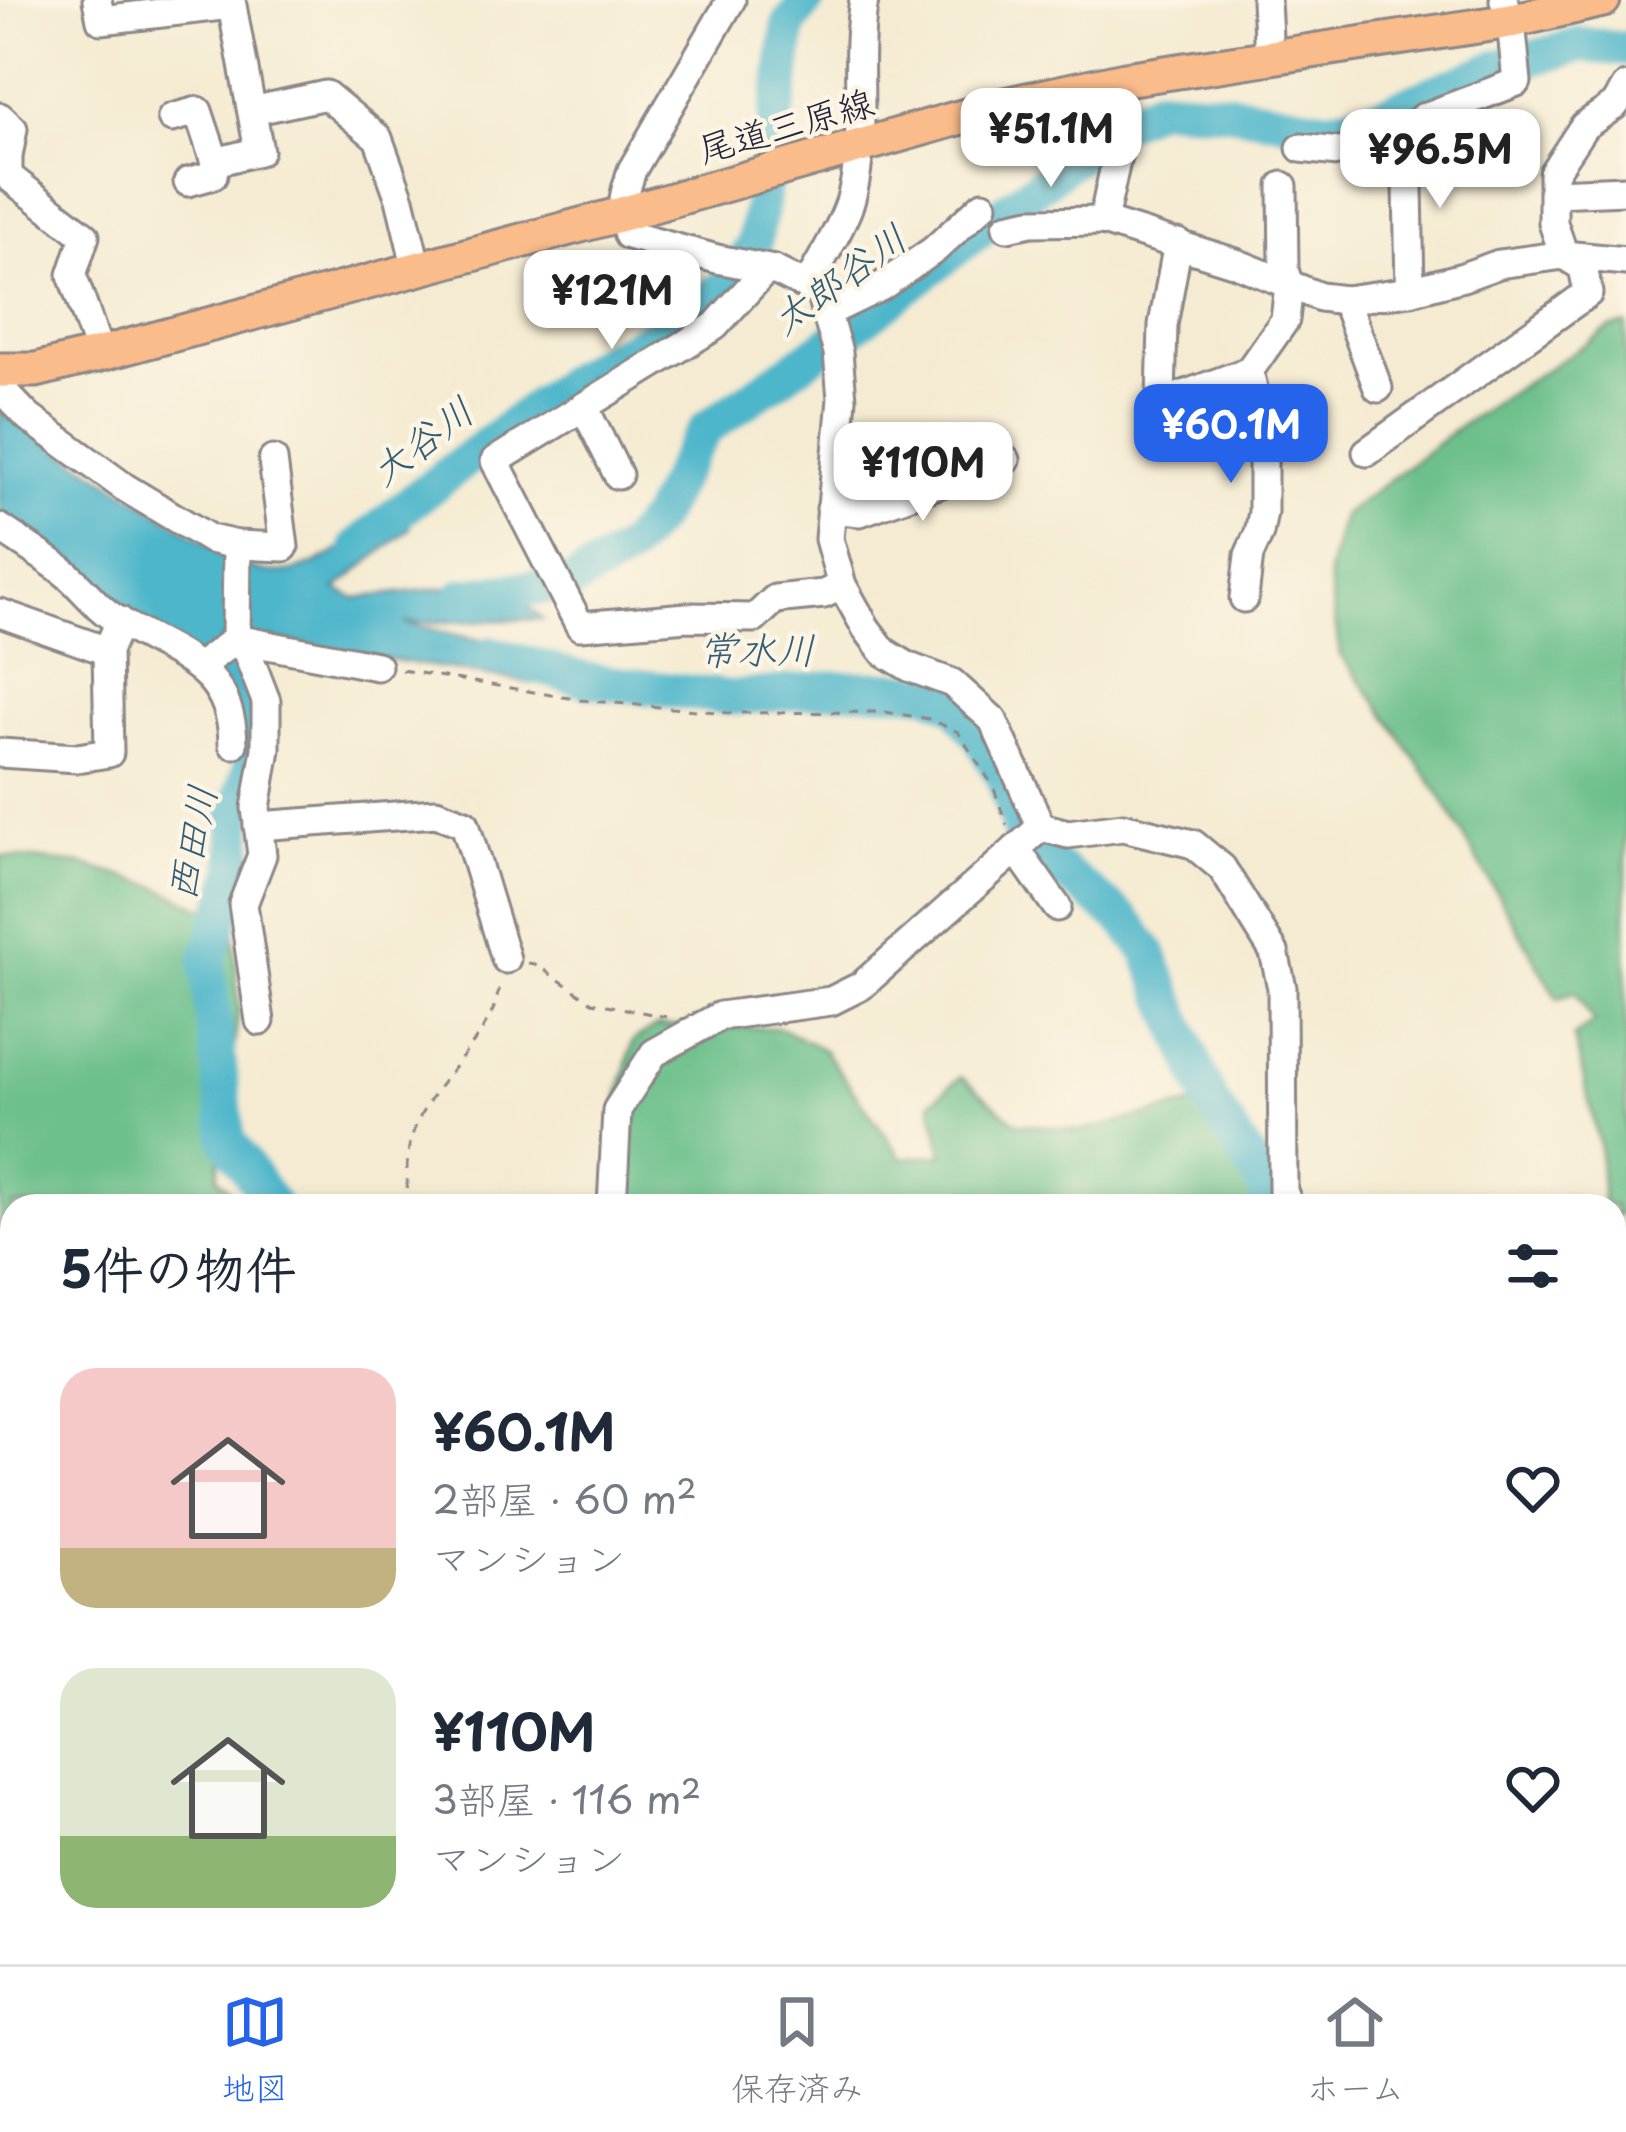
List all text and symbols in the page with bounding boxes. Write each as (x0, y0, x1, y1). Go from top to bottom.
street label: 尾道三原線 (691, 73, 879, 175)
pin: ¥51.1M (953, 88, 1149, 190)
text: ¥51.1M (988, 97, 1114, 156)
pin: ¥96.5M (1342, 109, 1538, 211)
text: ¥96.5M (1367, 118, 1513, 177)
water label: 太郎谷川 (757, 207, 918, 347)
pin: ¥121M (528, 250, 696, 352)
text: ¥121M (551, 259, 673, 318)
water label: 大谷川 (356, 380, 485, 498)
pin: ¥60.1M (1133, 384, 1329, 486)
text: ¥60.1M (1161, 393, 1301, 452)
pin: ¥110M (839, 422, 1007, 524)
text: ¥110M (861, 431, 985, 490)
water label: 常水川 (698, 618, 816, 677)
water label: 西田川 (149, 779, 230, 906)
text: 5件の物件 (60, 1228, 297, 1305)
icon: filters (1500, 1233, 1566, 1299)
text: ¥60.1M (432, 1391, 616, 1468)
icon: home (156, 1416, 300, 1560)
icon: heart (1500, 1455, 1566, 1521)
text: 2部屋 · 60 m² (432, 1468, 697, 1527)
text: マンション (432, 1527, 625, 1586)
text: ¥110M (432, 1691, 595, 1768)
icon: home (156, 1716, 300, 1860)
icon: heart (1500, 1755, 1566, 1821)
text: 3部屋 · 116 m² (432, 1768, 701, 1827)
text: マンション (432, 1827, 625, 1886)
tab: 地図 (222, 1989, 288, 2111)
tab: 保存済み (731, 1989, 863, 2111)
tab: ホーム (1307, 1989, 1404, 2111)

